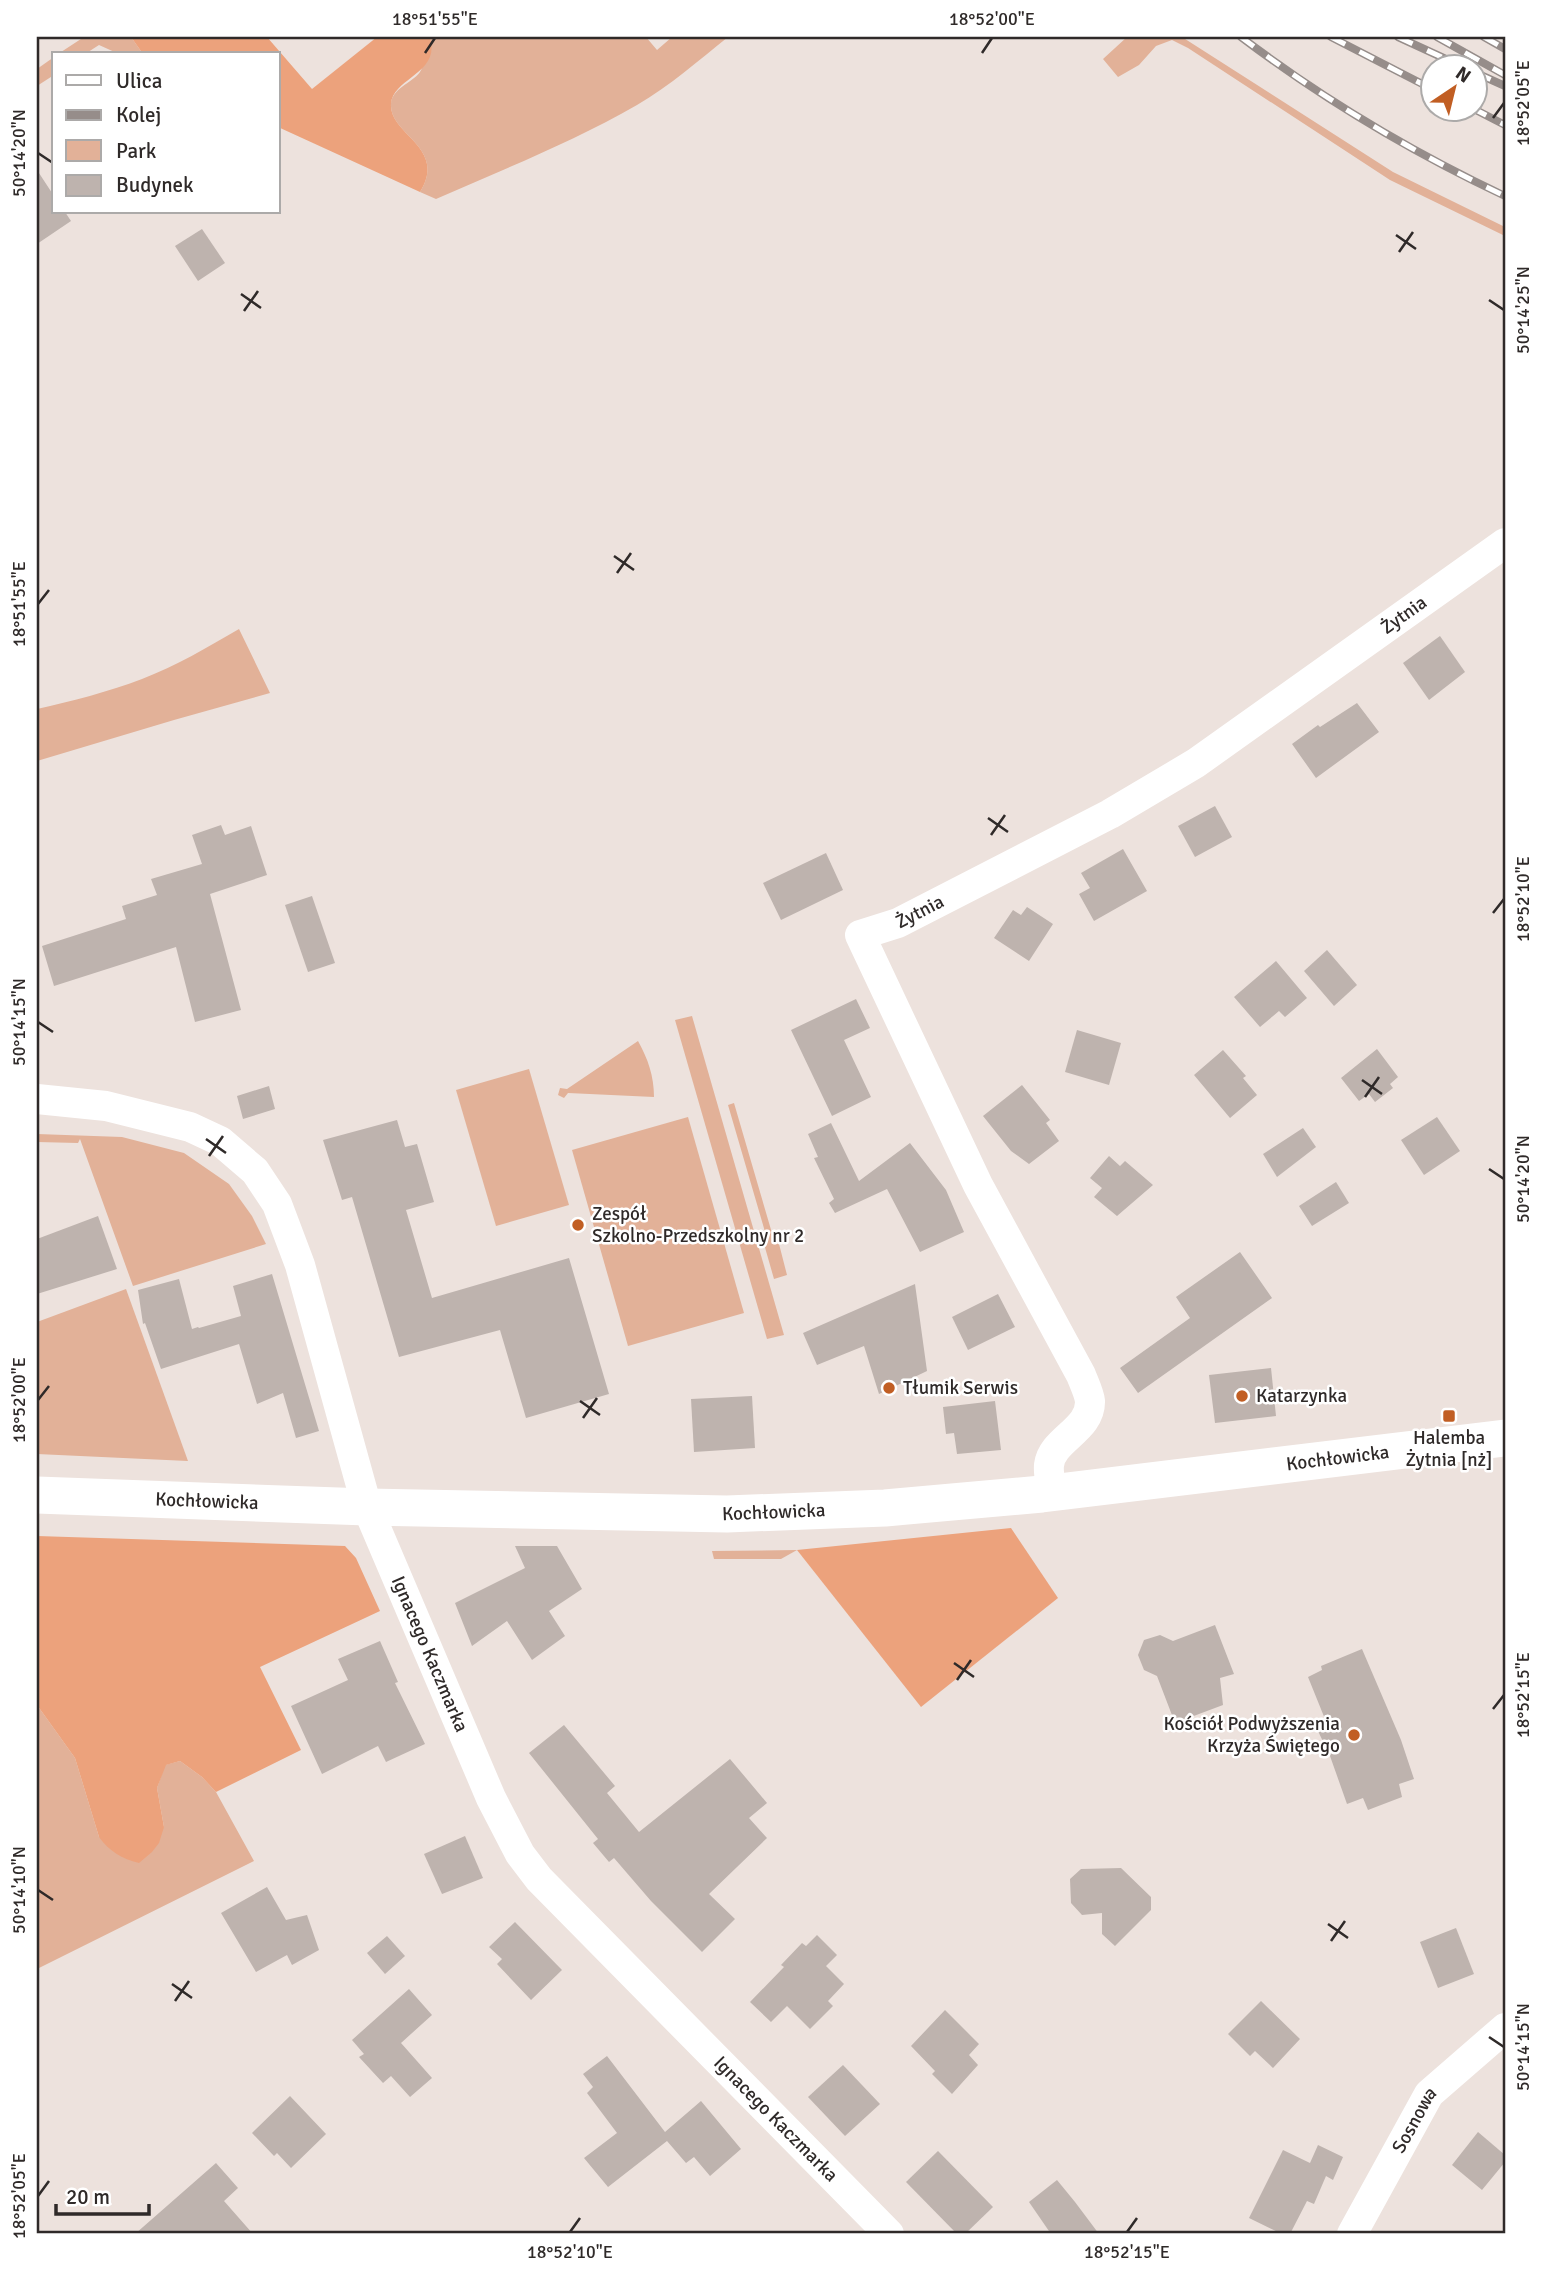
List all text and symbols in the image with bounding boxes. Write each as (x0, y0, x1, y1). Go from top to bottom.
text: 18°51'55"E (392, 8, 478, 30)
text: 18°52'00"E (949, 8, 1035, 30)
legend (52, 52, 280, 214)
north arrow (1420, 52, 1490, 122)
text: 18°52'05"E (1512, 60, 1534, 146)
text: N (1451, 61, 1475, 89)
text: Ulica (116, 68, 162, 94)
text: Kolej (116, 102, 161, 128)
text: 50°14'20"N (8, 109, 30, 197)
text: Park (116, 138, 157, 164)
text: Budynek (116, 172, 194, 198)
text: 50°14'25"N (1512, 266, 1534, 354)
text: 18°51'55"E (8, 561, 30, 647)
street label: Żytnia (1376, 590, 1432, 640)
text: 18°52'10"E (1512, 856, 1534, 942)
street label: Żytnia (892, 889, 948, 934)
text: 50°14'15"N (8, 978, 30, 1066)
text: 50°14'20"N (1512, 1135, 1534, 1223)
place label: Zespół Szkolno-Przedszkolny nr 2 (592, 1202, 804, 1248)
marker: Zespół Szkolno-Przedszkolny nr 2 (570, 1217, 586, 1233)
text: 18°52'00"E (8, 1357, 30, 1443)
place label: Tłumik Serwis (903, 1376, 1018, 1400)
marker: Tłumik Serwis (881, 1380, 897, 1396)
place label: Katarzynka (1256, 1384, 1347, 1408)
marker: Katarzynka (1234, 1388, 1250, 1404)
marker: Halemba Żytnia [nż] (1441, 1408, 1457, 1424)
place label: Halemba Żytnia [nż] (1405, 1426, 1493, 1472)
street label: Kochłowicka (1285, 1440, 1391, 1476)
street label: Kochłowicka (155, 1487, 259, 1515)
street label: Kochłowicka (721, 1498, 826, 1526)
street label: Ignacego Kaczmarka (386, 1572, 474, 1736)
text: 18°52'15"E (1512, 1652, 1534, 1738)
place label: Kościół Podwyższenia Krzyża Świętego (1164, 1712, 1340, 1758)
marker: Kościół Podwyższenia Krzyża Świętego (1346, 1727, 1362, 1743)
text: 50°14'10"N (8, 1846, 30, 1934)
text: 50°14'15"N (1512, 2003, 1534, 2091)
street label: Ignacego Kaczmarka (708, 2051, 843, 2187)
street label: Sosnowa (1387, 2081, 1442, 2157)
text: 18°52'05"E (8, 2153, 30, 2239)
scale bar (56, 2173, 149, 2217)
text: 20 m (66, 2184, 110, 2210)
text: 18°52'10"E (527, 2241, 613, 2263)
text: 18°52'15"E (1084, 2241, 1170, 2263)

